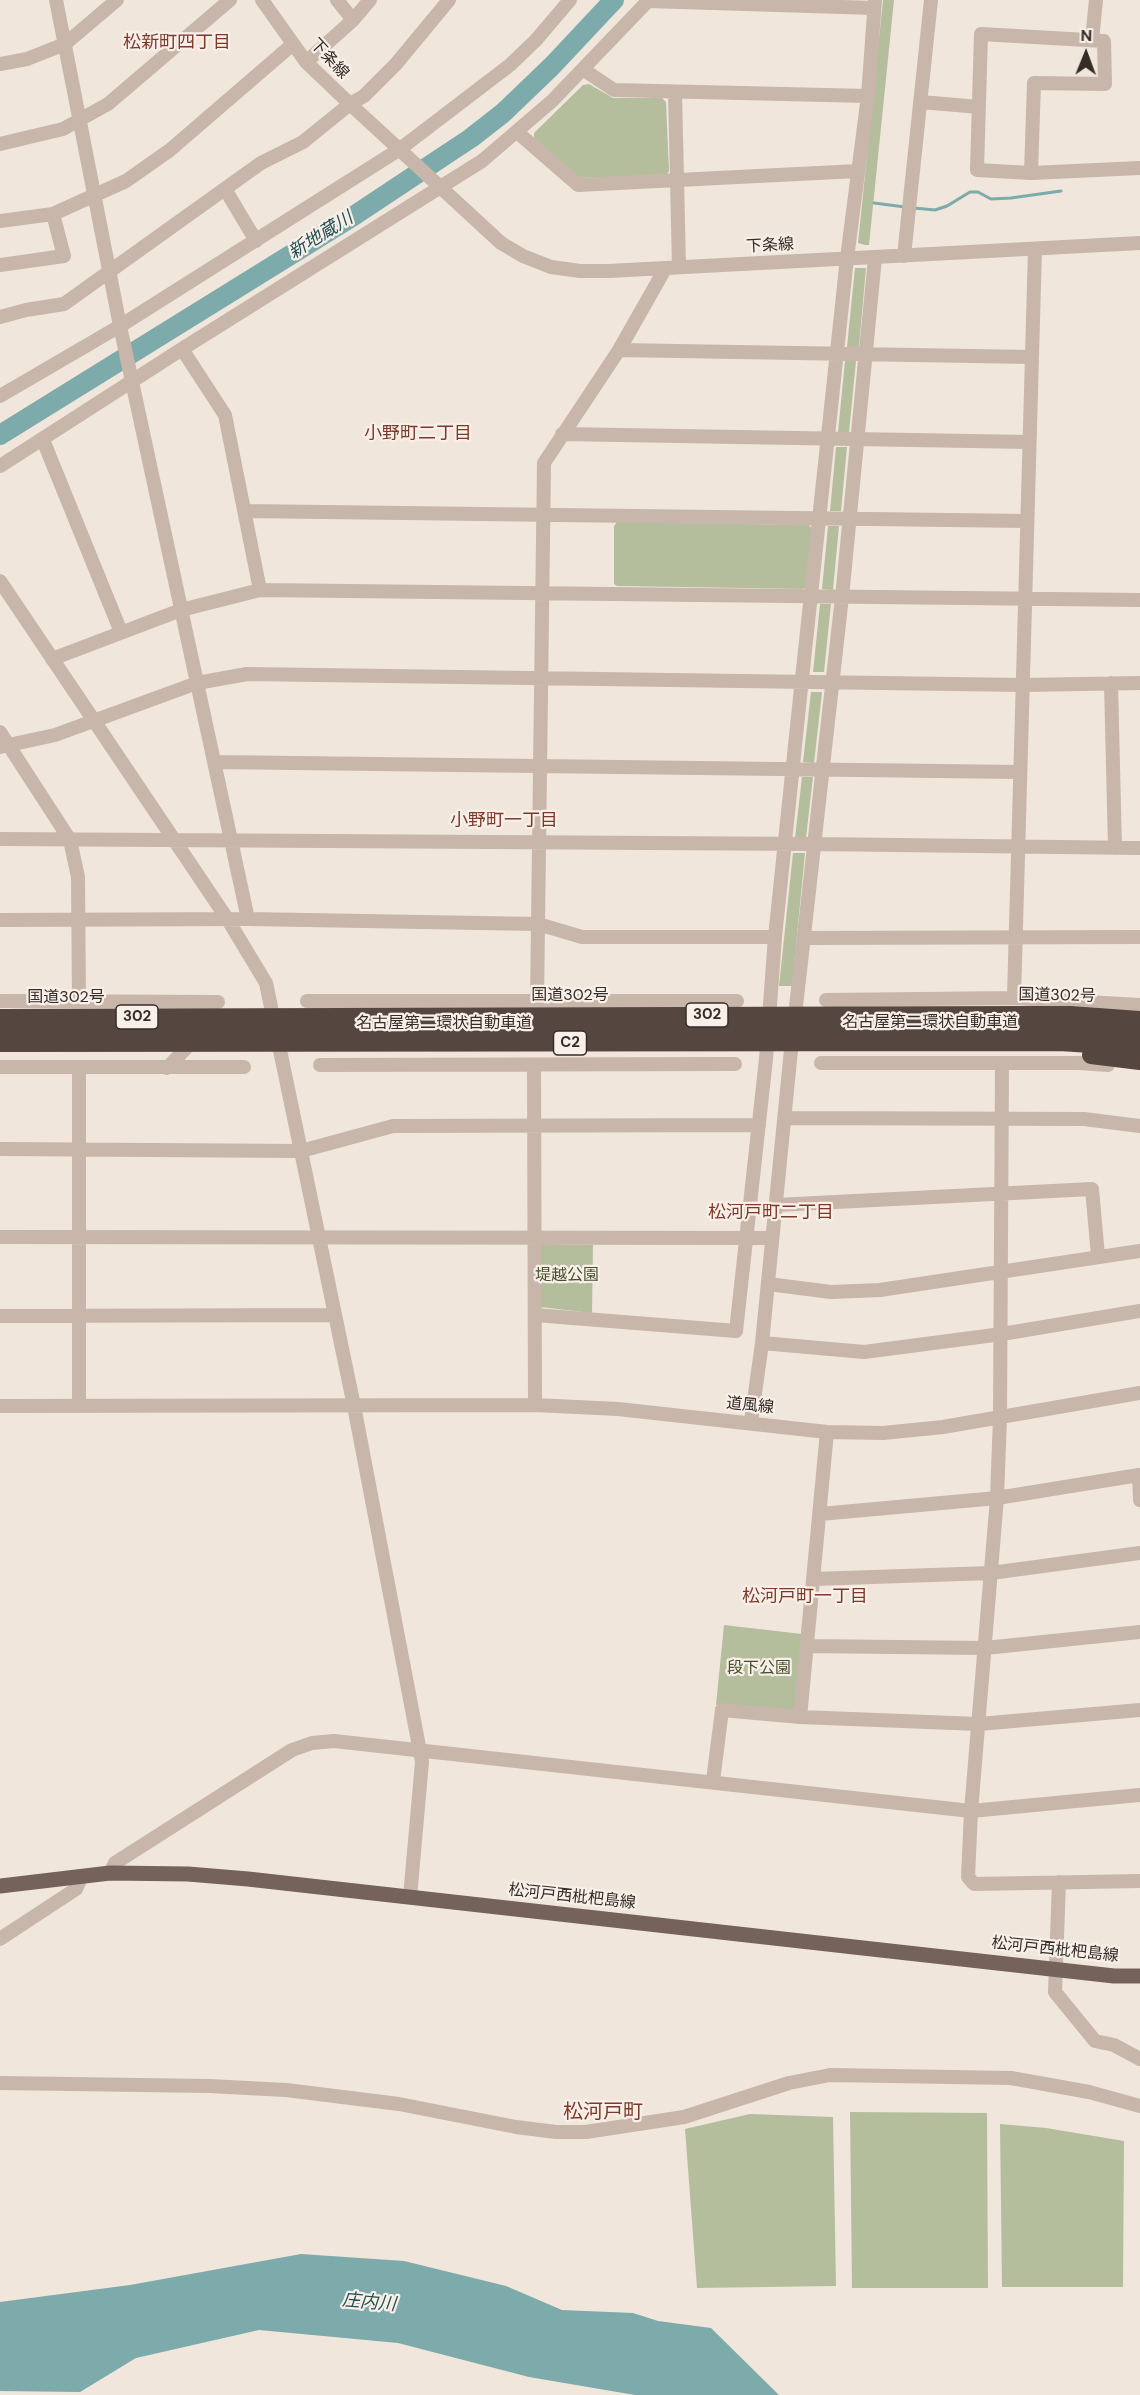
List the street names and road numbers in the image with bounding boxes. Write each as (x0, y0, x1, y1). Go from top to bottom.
street label: 下条線 (306, 35, 352, 83)
street label: 下条線 (746, 235, 794, 257)
street label: 国道302号 (531, 986, 609, 1006)
street label: 国道302号 (1018, 986, 1096, 1006)
street label: 国道302号 (27, 988, 105, 1008)
road number: 302 (686, 1003, 728, 1027)
road number: 302 (116, 1005, 158, 1029)
street label: 名古屋第二環状自動車道 (842, 1013, 1018, 1033)
street label: 名古屋第二環状自動車道 (356, 1014, 532, 1034)
road number: C2 (554, 1031, 586, 1055)
street label: 道風線 (725, 1394, 775, 1418)
street label: 松河戸西枇杷島線 (507, 1881, 637, 1913)
street label: 松河戸西枇杷島線 (990, 1934, 1120, 1966)

